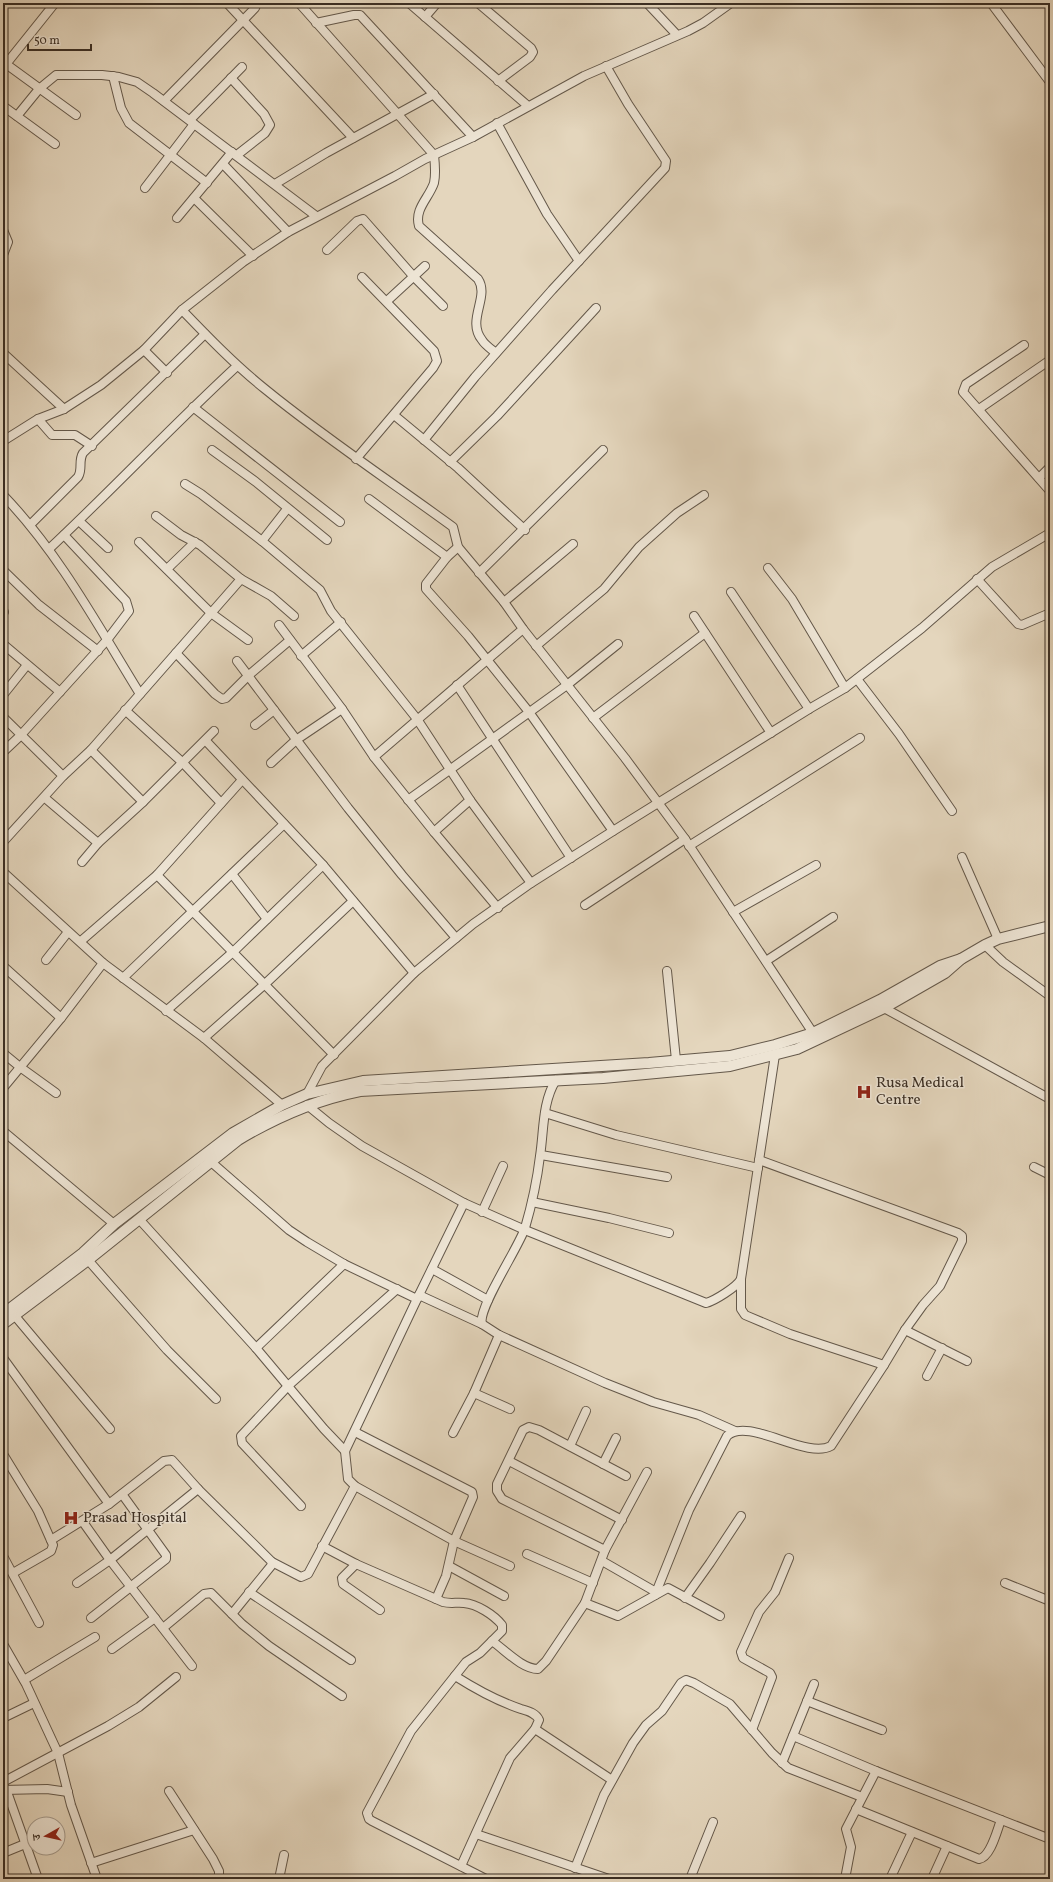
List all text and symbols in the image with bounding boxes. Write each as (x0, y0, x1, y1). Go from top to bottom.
scale bar (28, 26, 91, 52)
text: 50 m (34, 33, 60, 49)
place label: Rusa Medical Centre (876, 1073, 964, 1111)
hospital icon: Rusa Medical Centre (855, 1083, 873, 1101)
place label: Prasad Hospital (83, 1508, 187, 1529)
hospital icon: Prasad Hospital (62, 1509, 80, 1527)
north arrow (26, 1816, 66, 1856)
text: उ (30, 1832, 46, 1842)

